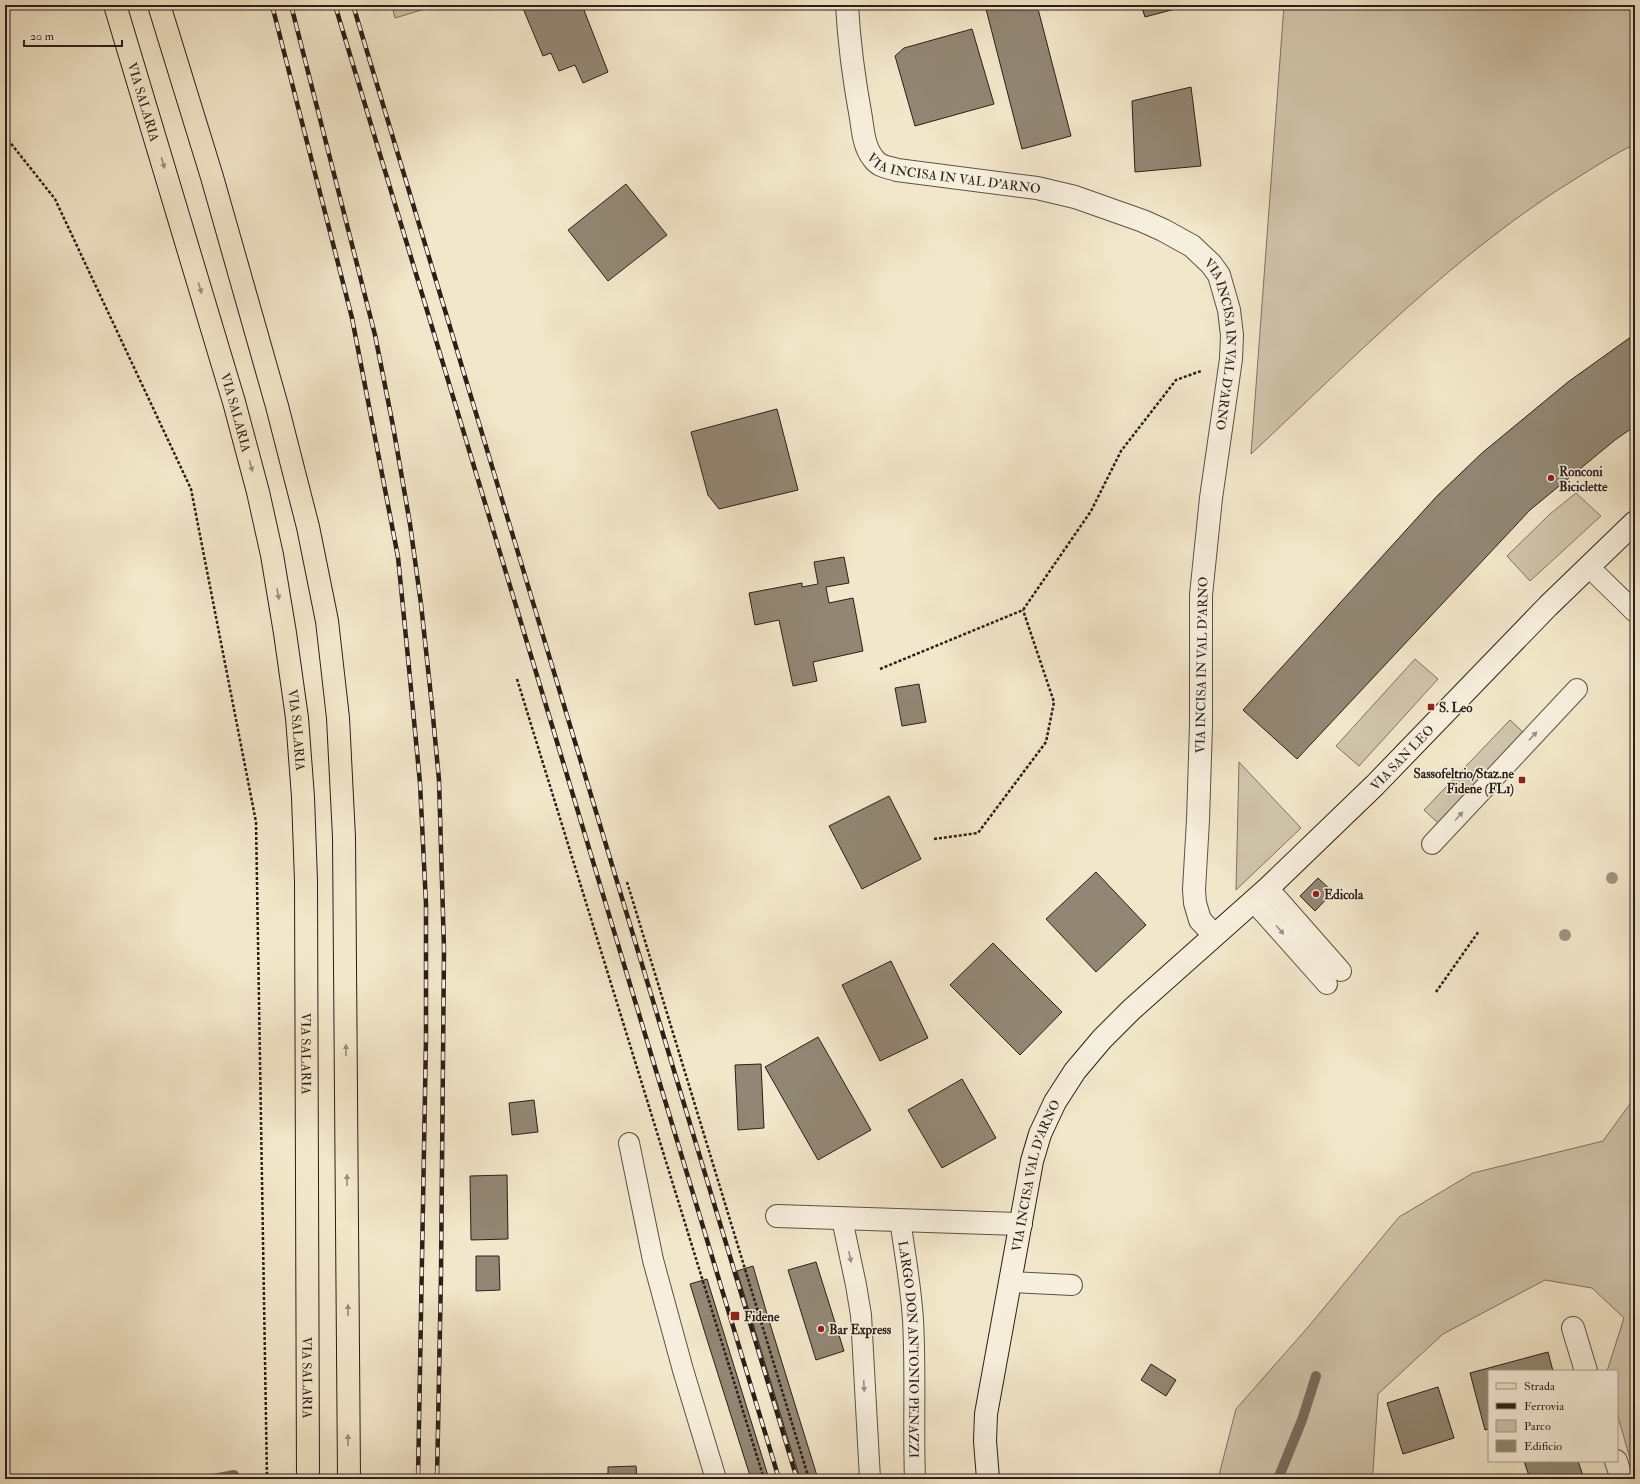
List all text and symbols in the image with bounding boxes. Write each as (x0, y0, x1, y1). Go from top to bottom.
scale bar (24, 22, 122, 48)
text: 20 m (30, 29, 55, 44)
street label: VIA SALARIA (124, 61, 163, 144)
street label: VIA INCISA IN VAL D'ARNO (863, 150, 1041, 197)
one-way arrow (160, 157, 166, 169)
street label: VIA INCISA IN VAL D'ARNO (1201, 255, 1239, 431)
one-way arrow (197, 282, 203, 294)
street label: VIA SALARIA (217, 371, 254, 455)
one-way arrow (248, 461, 254, 473)
place label: Ronconi Biciclette (1559, 464, 1608, 495)
marker: Ronconi Biciclette (1546, 473, 1556, 483)
street label: VIA INCISA IN VAL D'ARNO (1192, 577, 1212, 754)
one-way arrow (276, 587, 282, 600)
street label: VIA SALARIA (284, 688, 308, 772)
place label: S. Leo (1439, 700, 1473, 716)
marker: S. Leo (1426, 702, 1436, 712)
street label: VIA SAN LEO (1367, 722, 1438, 794)
one-way arrow (1528, 731, 1537, 741)
place label: Sassofeltrio/Staz.ne Fidene (FL1) (1414, 766, 1515, 797)
marker: Sassofeltrio/Staz.ne Fidene (FL1) (1517, 775, 1527, 785)
one-way arrow (1454, 811, 1464, 821)
place label: Edicola (1324, 887, 1364, 903)
marker: Edicola (1311, 889, 1321, 899)
one-way arrow (1275, 924, 1284, 935)
street label: VIA SALARIA (297, 1013, 314, 1095)
one-way arrow (343, 1043, 349, 1056)
street label: VIA INCISA VAL D'ARNO (1009, 1097, 1064, 1253)
one-way arrow (344, 1173, 350, 1186)
street label: LARGO DON ANTONIO PENAZZI (894, 1240, 921, 1458)
one-way arrow (848, 1251, 854, 1264)
one-way arrow (345, 1303, 351, 1316)
place label: Fidene (744, 1309, 780, 1325)
marker: Fidene (729, 1310, 741, 1322)
place label: Bar Express (829, 1322, 892, 1339)
marker: Bar Express (816, 1324, 826, 1334)
street label: VIA SALARIA (299, 1337, 315, 1419)
legend (1488, 1370, 1618, 1462)
text: Strada (1524, 1379, 1556, 1394)
one-way arrow (861, 1380, 868, 1392)
text: Ferrovia (1524, 1399, 1565, 1414)
text: Parco (1524, 1419, 1551, 1434)
one-way arrow (345, 1433, 351, 1446)
text: Edificio (1524, 1439, 1562, 1454)

